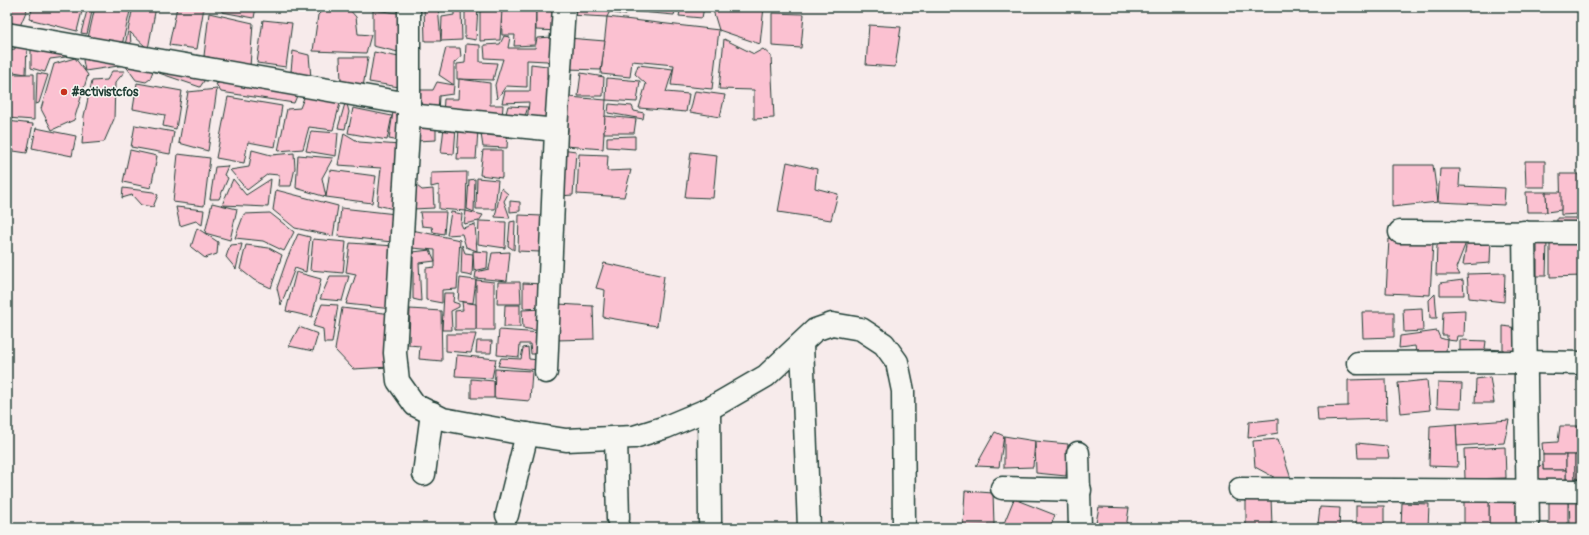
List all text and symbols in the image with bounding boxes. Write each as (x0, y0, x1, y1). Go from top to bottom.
place label: #activistcfos (71, 85, 139, 100)
marker: #activistcfos (59, 87, 69, 97)

